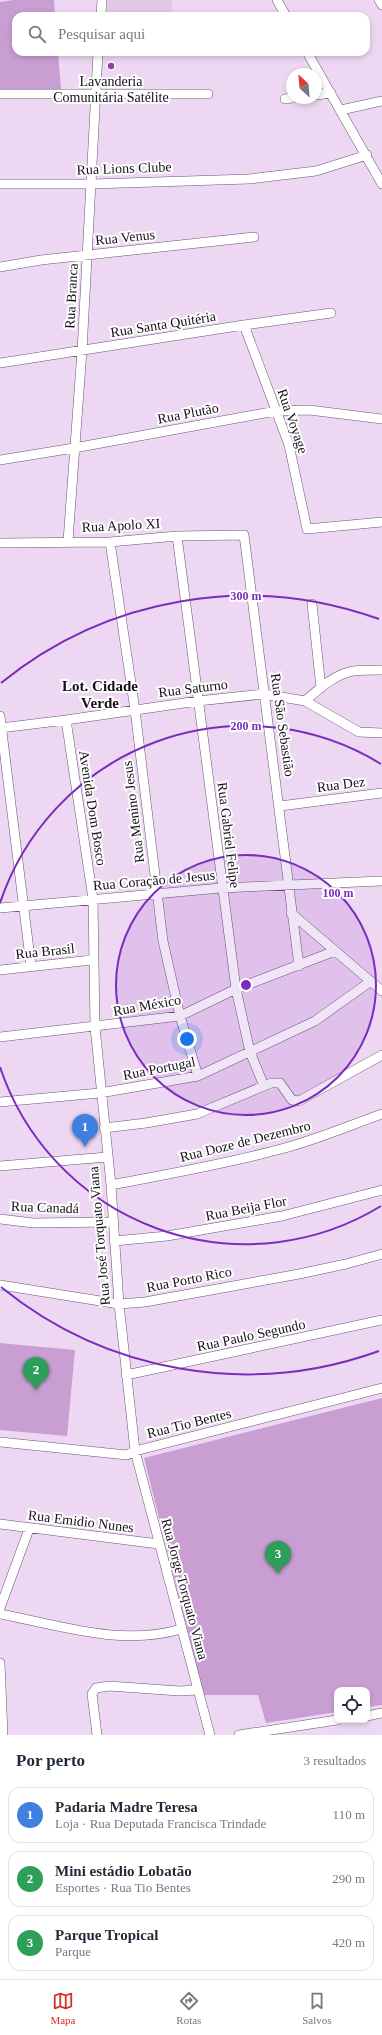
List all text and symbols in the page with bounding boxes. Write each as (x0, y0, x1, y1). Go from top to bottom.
search box (12, 12, 370, 56)
icon: search (26, 23, 48, 45)
text: Pesquisar aqui (58, 26, 145, 42)
marker: Lavanderia Comunitária Satélite (106, 61, 116, 71)
north arrow (286, 68, 322, 104)
place label: Lavanderia Comunitária Satélite (53, 74, 169, 105)
street label: Rua Lions Clube (76, 159, 172, 178)
street label: Rua Venus (94, 227, 156, 248)
street label: Rua Branca (62, 262, 81, 329)
street label: Rua Santa Quitéria (109, 309, 218, 340)
street label: Rua Voyage (274, 387, 311, 456)
street label: Rua Plutão (156, 400, 220, 427)
street label: Rua Apolo XI (81, 516, 161, 535)
text: 300 m (231, 589, 262, 603)
street label: Rua São Sebastião (268, 672, 297, 778)
street label: Rua Saturno (158, 677, 229, 700)
district label: Lot. Cidade Verde (62, 678, 138, 711)
text: 200 m (231, 719, 262, 733)
street label: Avenida Dom Bosco (76, 749, 109, 867)
street label: Rua Menino Jesus (120, 760, 147, 864)
street label: Rua Dez (316, 774, 366, 795)
street label: Rua Gabriel Felipe (215, 781, 242, 889)
street label: Rua Coração de Jesus (92, 868, 216, 893)
text: 100 m (323, 886, 354, 900)
street label: Rua Brasil (15, 941, 76, 962)
centre of rings (239, 978, 253, 992)
street label: Rua México (112, 992, 182, 1019)
your location (177, 1029, 197, 1049)
street label: Rua Portugal (122, 1054, 197, 1083)
pin: 1 (72, 1114, 98, 1147)
street label: Rua Doze de Dezembro (178, 1118, 312, 1165)
street label: Rua José Torquato Viana (86, 1165, 113, 1306)
street label: Rua Beija Flor (204, 1193, 288, 1224)
street label: Rua Canadá (11, 1199, 80, 1216)
street label: Rua Porto Rico (145, 1264, 233, 1295)
street label: Rua Paulo Segundo (196, 1317, 307, 1354)
pin: 2 (23, 1357, 49, 1390)
street label: Rua Tio Bentes (145, 1406, 233, 1441)
street label: Rua Emidio Nunes (27, 1508, 135, 1535)
street label: Rua Jorge Torquato Viana (158, 1517, 211, 1662)
pin: 3 (265, 1541, 291, 1574)
map controls (334, 1687, 370, 1723)
button: locate (334, 1687, 370, 1723)
text: Por perto (16, 1751, 85, 1770)
text: 3 resultados (304, 1753, 366, 1768)
text: Padaria Madre Teresa (55, 1799, 198, 1815)
text: 1 (27, 1807, 33, 1822)
text: 110 m (333, 1807, 365, 1822)
text: Loja · Rua Deputada Francisca Trindade (55, 1816, 266, 1831)
text: Mini estádio Lobatão (55, 1863, 192, 1879)
text: 2 (27, 1871, 33, 1886)
text: 290 m (332, 1871, 365, 1886)
text: Esportes · Rua Tio Bentes (55, 1880, 191, 1895)
text: Parque Tropical (55, 1927, 158, 1943)
text: 3 (27, 1935, 33, 1950)
text: 420 m (332, 1935, 365, 1950)
text: Parque (55, 1944, 91, 1959)
tab: Mapa (50, 1990, 75, 2026)
tab: Rotas (176, 1990, 201, 2026)
tab: Salvos (302, 1990, 332, 2026)

